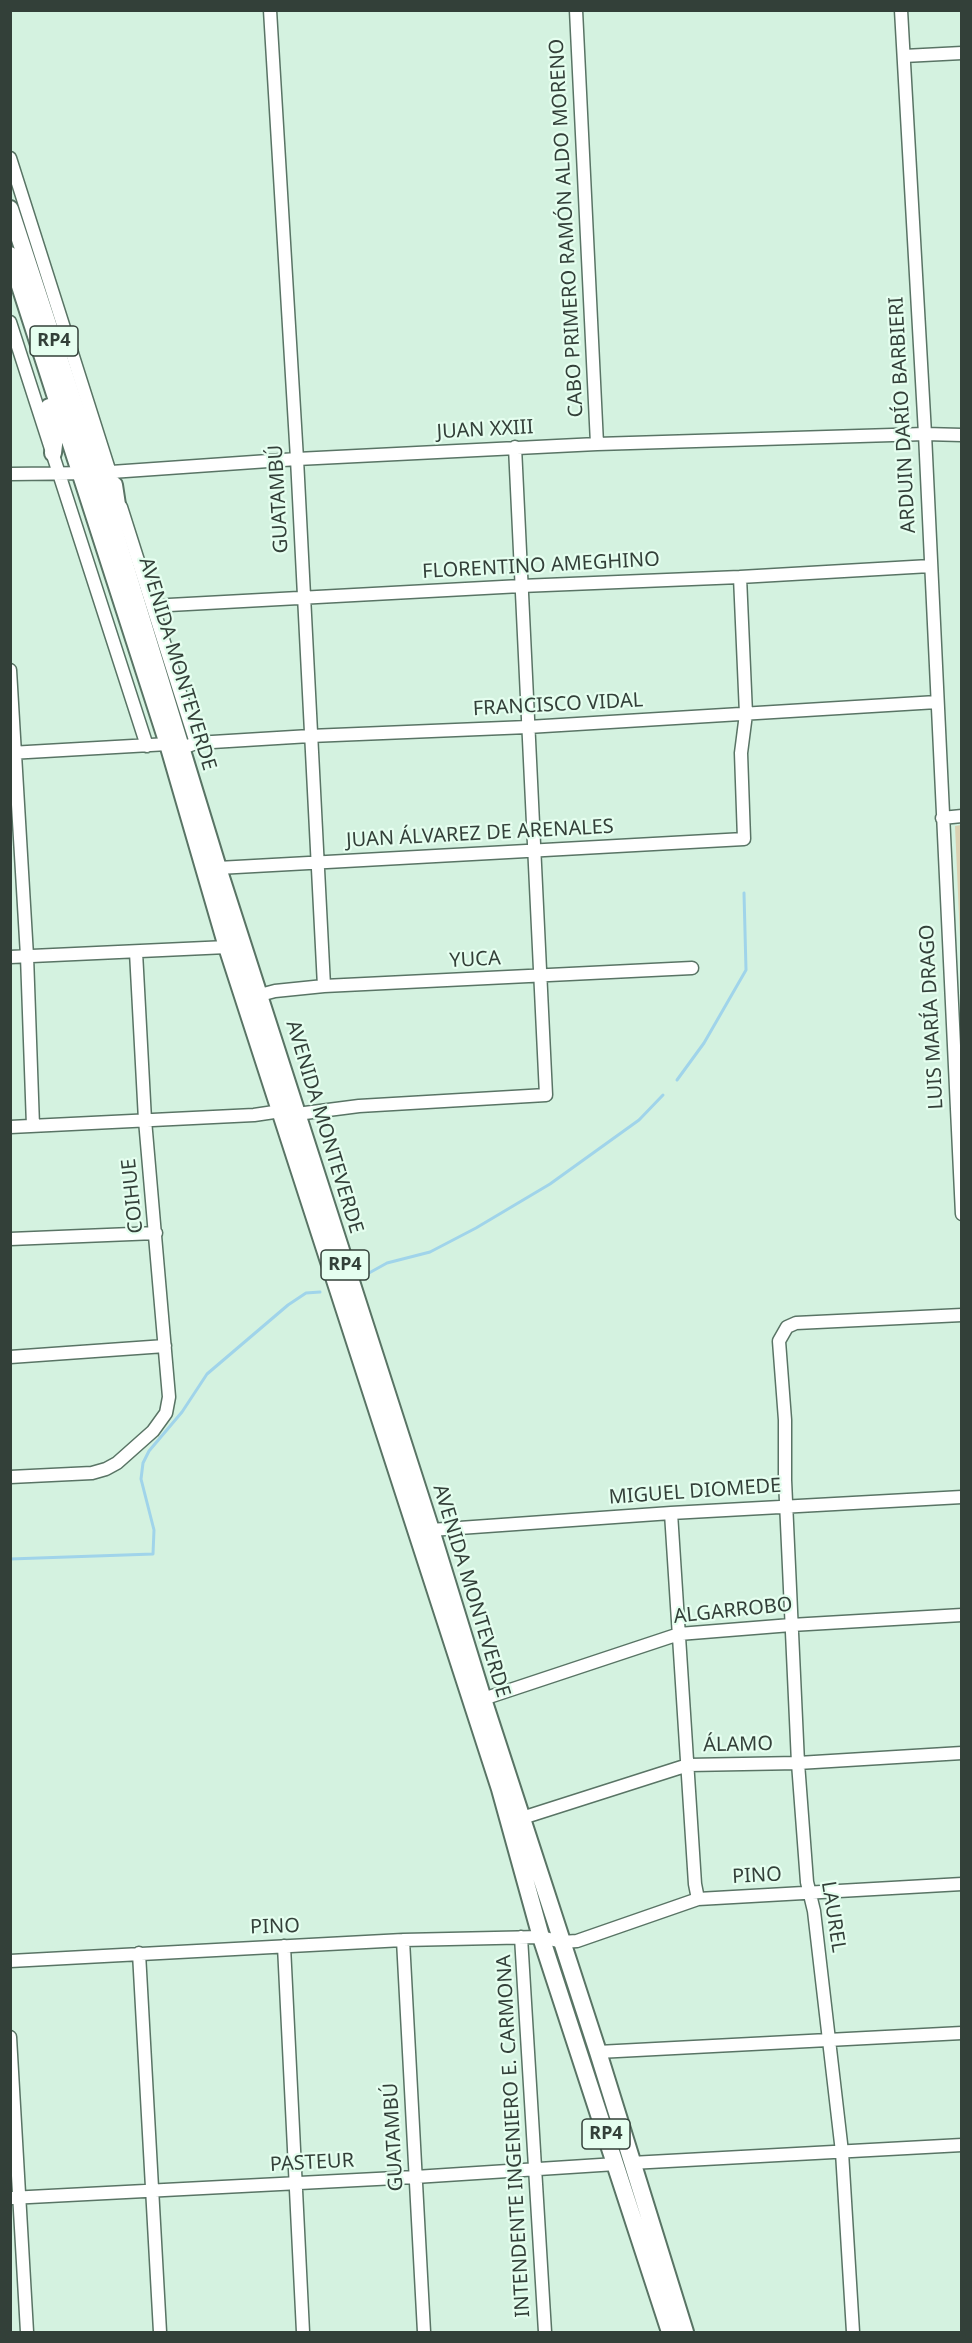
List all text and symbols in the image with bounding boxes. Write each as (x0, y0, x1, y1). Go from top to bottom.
street label: CABO PRIMERO RAMÓN ALDO MORENO (545, 38, 589, 418)
street label: ARDUIN DARÍO BARBIERI (885, 296, 921, 534)
road number: RP4 (30, 326, 78, 356)
street label: JUAN XXIII (436, 415, 534, 445)
street label: GUATAMBÚ (264, 444, 294, 554)
street label: FLORENTINO AMEGHINO (422, 548, 660, 584)
street label: AVENIDA MONTEVERDE (133, 554, 221, 774)
street label: FRANCISCO VIDAL (472, 689, 644, 721)
street label: JUAN ÁLVAREZ DE ARENALES (346, 815, 614, 853)
street label: LUIS MARÍA DRAGO (915, 924, 949, 1110)
street label: YUCA (449, 947, 501, 973)
street label: AVENIDA MONTEVERDE (280, 1017, 368, 1237)
street label: COIHUE (117, 1157, 149, 1235)
road number: RP4 (321, 1250, 369, 1280)
street label: MIGUEL DIOMEDE (608, 1474, 782, 1510)
street label: AVENIDA MONTEVERDE (427, 1481, 515, 1701)
street label: ALGARROBO (672, 1593, 794, 1629)
street label: ÁLAMO (703, 1732, 773, 1758)
street label: PINO (732, 1863, 782, 1889)
street label: LAUREL (816, 1880, 850, 1954)
street label: PINO (250, 1914, 300, 1940)
street label: INTENDENTE INGENIERO E. CARMONA (493, 1954, 535, 2318)
street label: GUATAMBÚ (379, 2082, 409, 2192)
road number: RP4 (582, 2119, 630, 2149)
street label: PASTEUR (269, 2149, 355, 2177)

